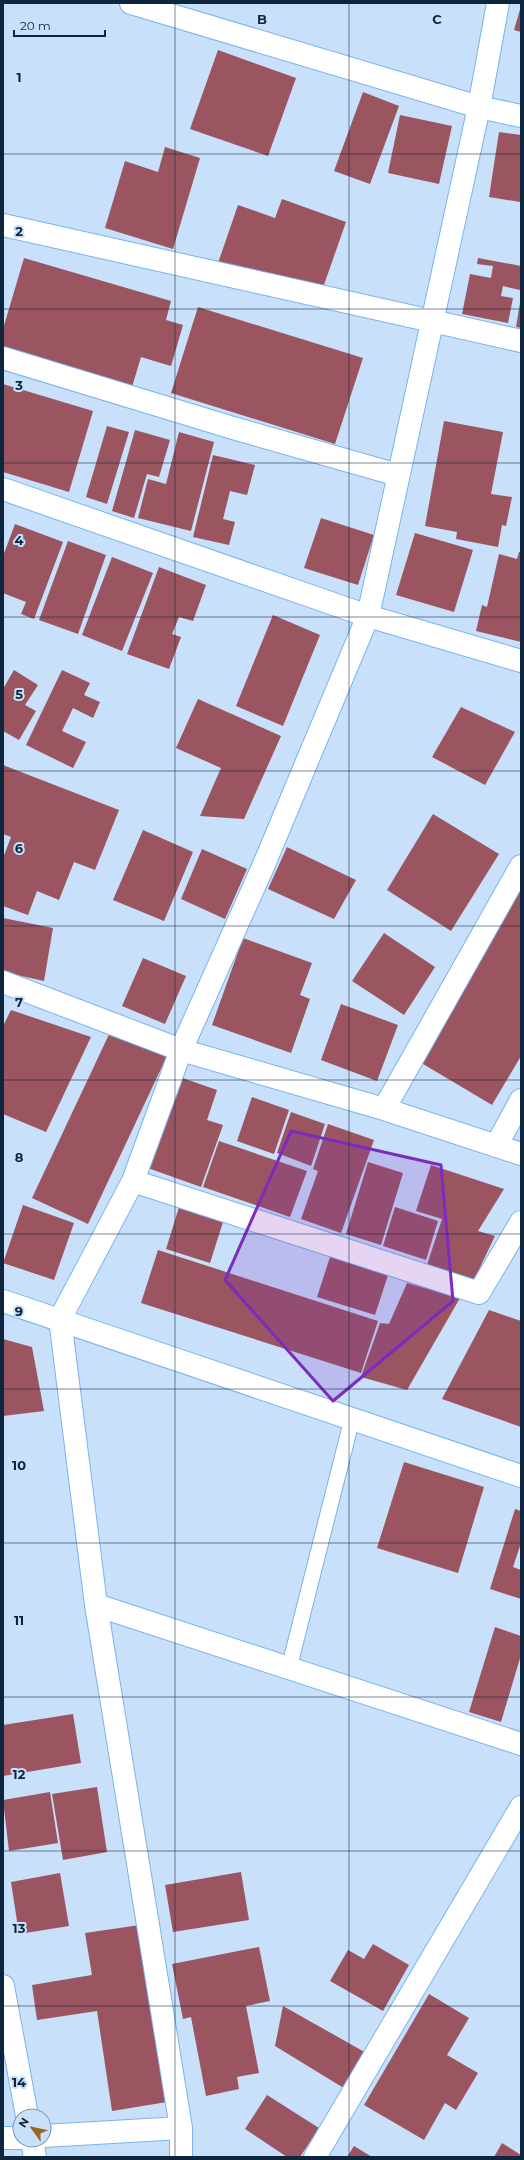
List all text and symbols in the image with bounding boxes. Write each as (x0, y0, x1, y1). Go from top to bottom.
text: B (257, 11, 267, 27)
text: C (432, 11, 442, 27)
scale bar (14, 12, 105, 38)
text: 20 m (20, 18, 51, 33)
text: 1 (16, 69, 22, 85)
text: 2 (15, 223, 23, 239)
text: 3 (14, 377, 23, 393)
text: 4 (15, 532, 24, 548)
text: 5 (15, 686, 23, 702)
text: 6 (15, 840, 24, 856)
text: 7 (15, 994, 23, 1010)
text: 8 (15, 1149, 24, 1165)
text: 9 (15, 1303, 23, 1319)
text: 10 (12, 1457, 26, 1473)
text: 11 (14, 1612, 24, 1628)
text: 12 (13, 1766, 26, 1782)
text: 13 (13, 1920, 26, 1936)
text: 14 (12, 2074, 26, 2090)
north arrow (12, 2108, 52, 2148)
text: N (15, 2115, 32, 2130)

